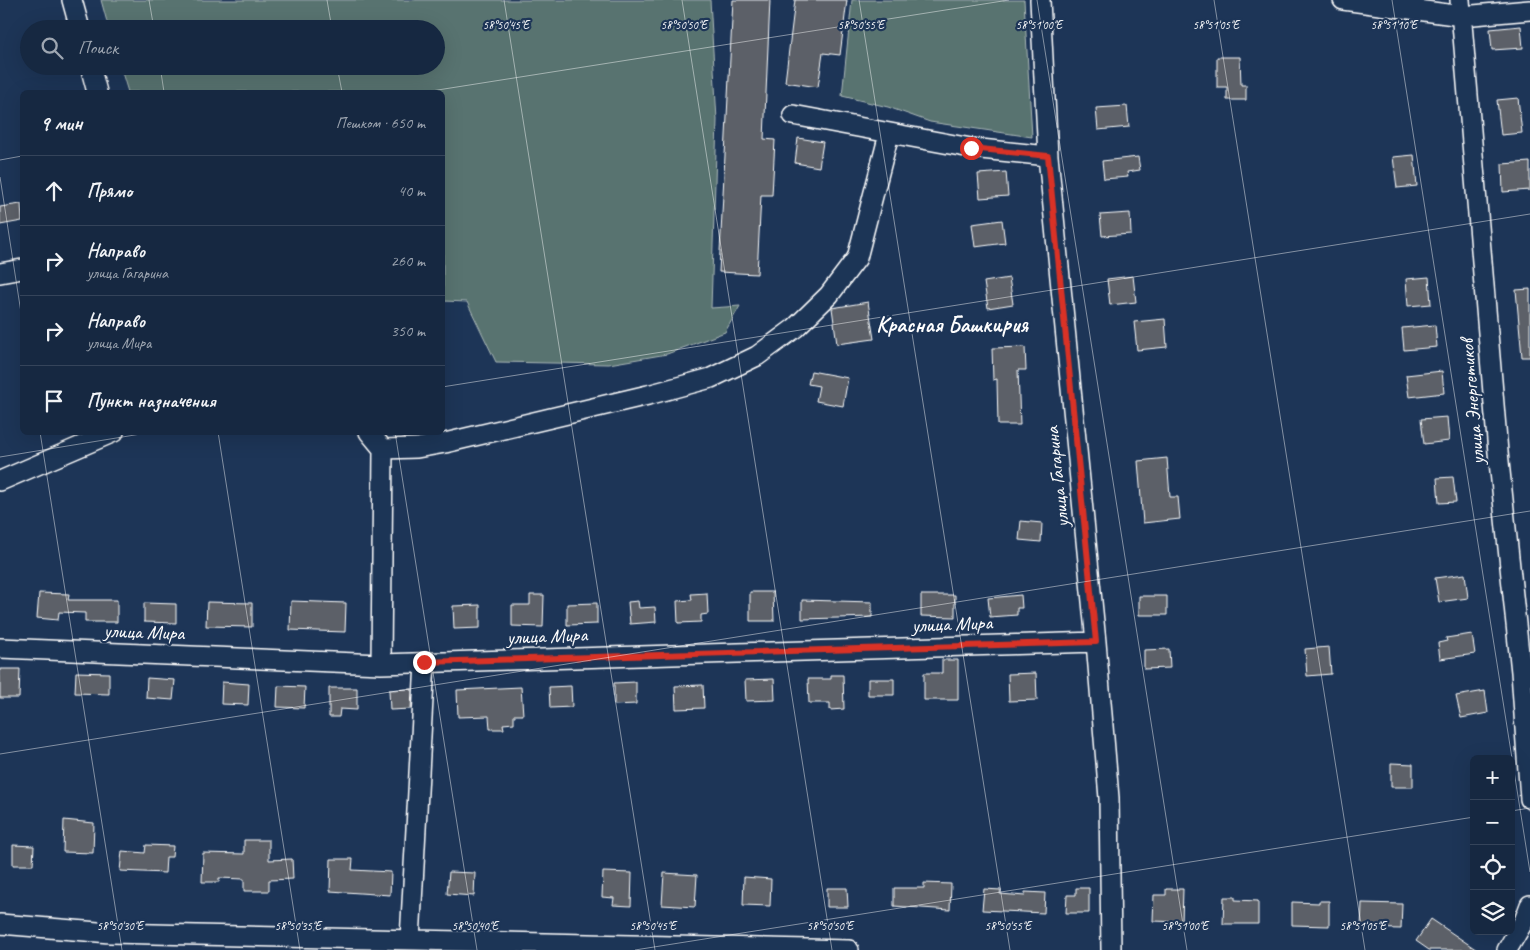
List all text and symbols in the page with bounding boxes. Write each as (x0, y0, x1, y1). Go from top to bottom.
text: 58°50'45"E (483, 17, 531, 33)
text: 58°50'50"E (661, 17, 709, 33)
text: 58°50'55"E (838, 17, 886, 33)
text: 58°51'00"E (1016, 17, 1064, 33)
text: 58°51'05"E (1193, 17, 1241, 33)
text: 58°51'10"E (1371, 17, 1419, 33)
search box (20, 20, 445, 75)
icon: search (38, 34, 66, 62)
text: Поиск (78, 36, 118, 60)
text: 9 мин (40, 110, 82, 136)
text: Пешком · 650 m (336, 113, 425, 133)
route start (960, 137, 983, 160)
icon: ahead (40, 177, 68, 205)
text: Прямо (87, 179, 132, 203)
text: 40 m (398, 181, 425, 201)
text: Направо (87, 239, 145, 263)
icon: right (40, 247, 68, 275)
text: 260 m (391, 251, 425, 271)
text: улица Гагарина (87, 263, 168, 283)
text: Направо (87, 309, 145, 333)
district label: Красная Башкирия (876, 311, 1030, 339)
icon: right (40, 317, 68, 345)
text: 350 m (391, 321, 425, 341)
text: улица Мира (87, 333, 151, 353)
street label: улица Энергетиков (1454, 335, 1490, 467)
icon: arrive (40, 387, 68, 415)
text: Пункт назначения (87, 389, 216, 413)
street label: улица Гагарина (1039, 424, 1075, 530)
street label: улица Мира (910, 610, 995, 638)
street label: улица Мира (102, 618, 187, 646)
street label: улица Мира (505, 622, 590, 650)
route end (413, 651, 436, 674)
map controls (1470, 755, 1515, 935)
button: + (1470, 755, 1515, 800)
button: − (1470, 800, 1515, 845)
button: locate (1470, 845, 1515, 890)
button: layers (1470, 890, 1515, 935)
text: 58°50'30"E (97, 918, 145, 934)
text: 58°50'35"E (275, 918, 323, 934)
text: 58°50'40"E (452, 918, 500, 934)
text: 58°50'45"E (630, 918, 678, 934)
text: 58°50'50"E (807, 918, 855, 934)
text: 58°50'55"E (985, 918, 1033, 934)
text: 58°51'00"E (1162, 918, 1210, 934)
text: 58°51'05"E (1340, 918, 1388, 934)

